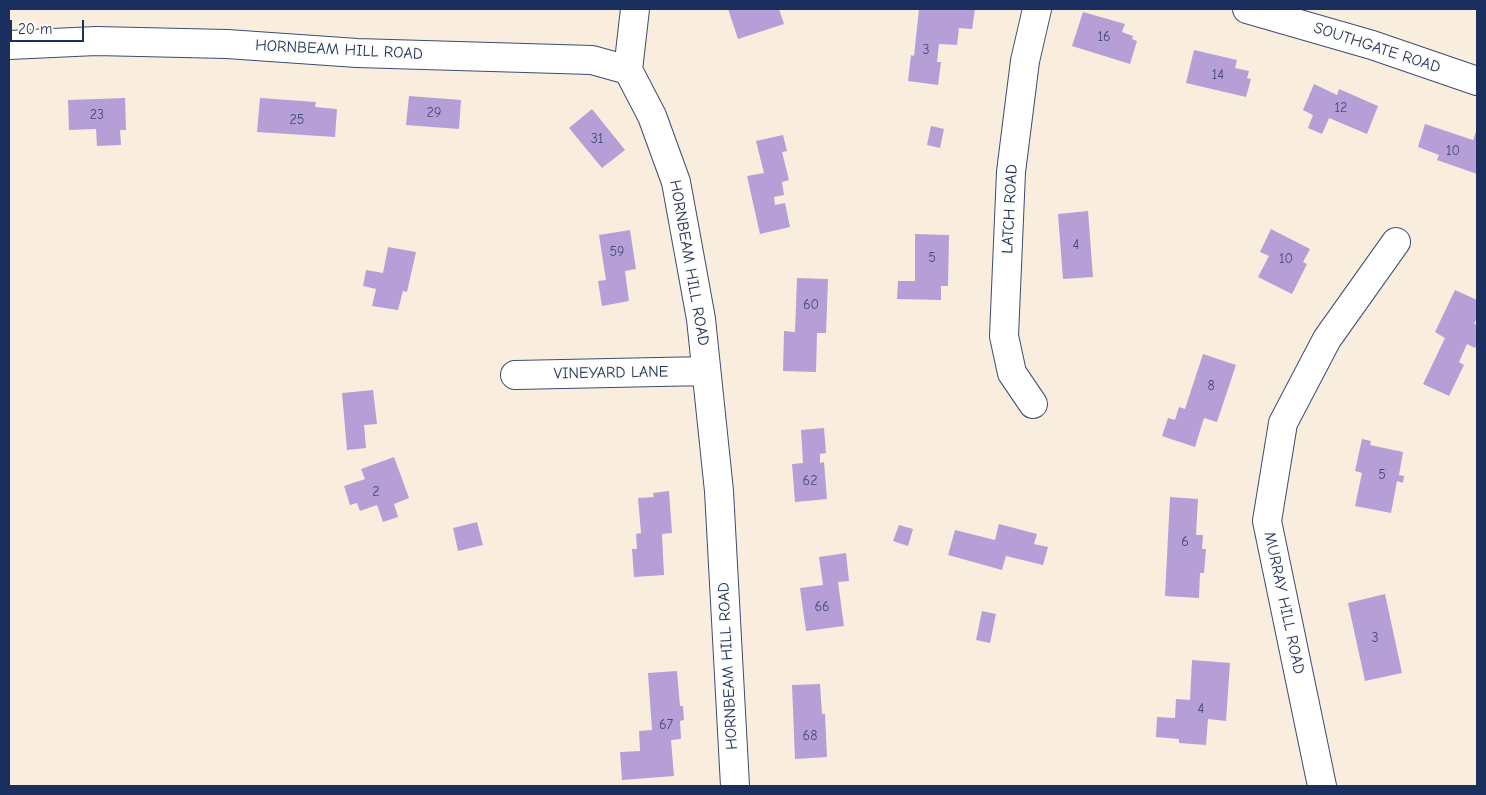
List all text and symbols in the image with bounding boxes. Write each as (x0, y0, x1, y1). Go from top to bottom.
scale bar (12, 10, 86, 42)
street label: SOUTHGATE ROAD (1311, 18, 1443, 78)
text: 20 m (18, 20, 52, 38)
house number: 16 (1097, 29, 1111, 45)
street label: HORNBEAM HILL ROAD (255, 36, 423, 64)
house number: 3 (922, 42, 930, 58)
house number: 14 (1212, 67, 1224, 83)
house number: 12 (1335, 100, 1347, 116)
house number: 29 (427, 105, 441, 121)
house number: 23 (90, 107, 104, 123)
house number: 25 (290, 112, 304, 128)
house number: 31 (591, 131, 603, 147)
house number: 10 (1446, 143, 1460, 159)
street label: LATCH ROAD (998, 164, 1022, 254)
street label: HORNBEAM HILL ROAD (665, 179, 713, 347)
house number: 4 (1073, 237, 1079, 253)
house number: 59 (609, 244, 625, 260)
house number: 5 (928, 250, 936, 266)
house number: 10 (1279, 251, 1293, 267)
house number: 60 (803, 297, 819, 313)
street label: VINEYARD LANE (553, 362, 669, 384)
house number: 8 (1207, 378, 1215, 394)
house number: 5 (1378, 467, 1386, 483)
house number: 62 (803, 473, 817, 489)
house number: 2 (372, 484, 380, 500)
street label: MURRAY HILL ROAD (1260, 530, 1308, 676)
house number: 6 (1181, 534, 1189, 550)
street label: HORNBEAM HILL ROAD (714, 582, 742, 750)
house number: 66 (814, 599, 830, 615)
house number: 3 (1371, 630, 1379, 646)
house number: 4 (1198, 701, 1204, 717)
house number: 67 (659, 717, 673, 733)
house number: 68 (803, 728, 817, 744)

